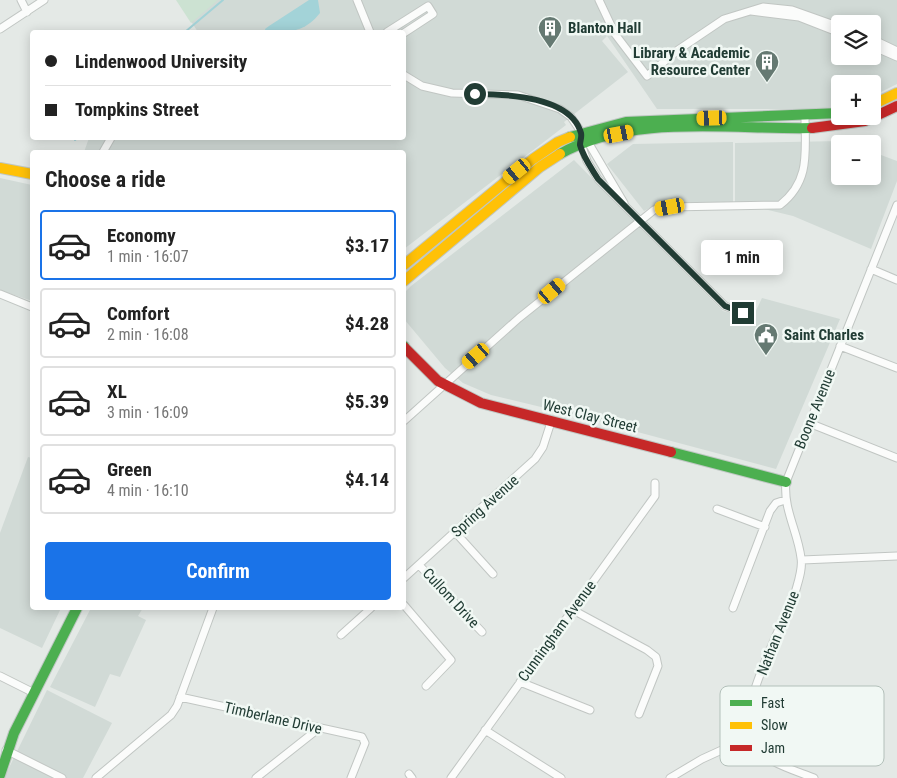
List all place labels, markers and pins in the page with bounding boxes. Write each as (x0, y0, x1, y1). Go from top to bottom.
building icon: Blanton Hall (537, 15, 563, 49)
place label: Blanton Hall (568, 19, 641, 37)
place label: Library & Academic Resource Center (633, 44, 750, 79)
building icon: Library & Academic Resource Center (754, 49, 780, 83)
public building icon: Saint Charles (753, 322, 779, 356)
place label: Saint Charles (784, 326, 864, 344)

